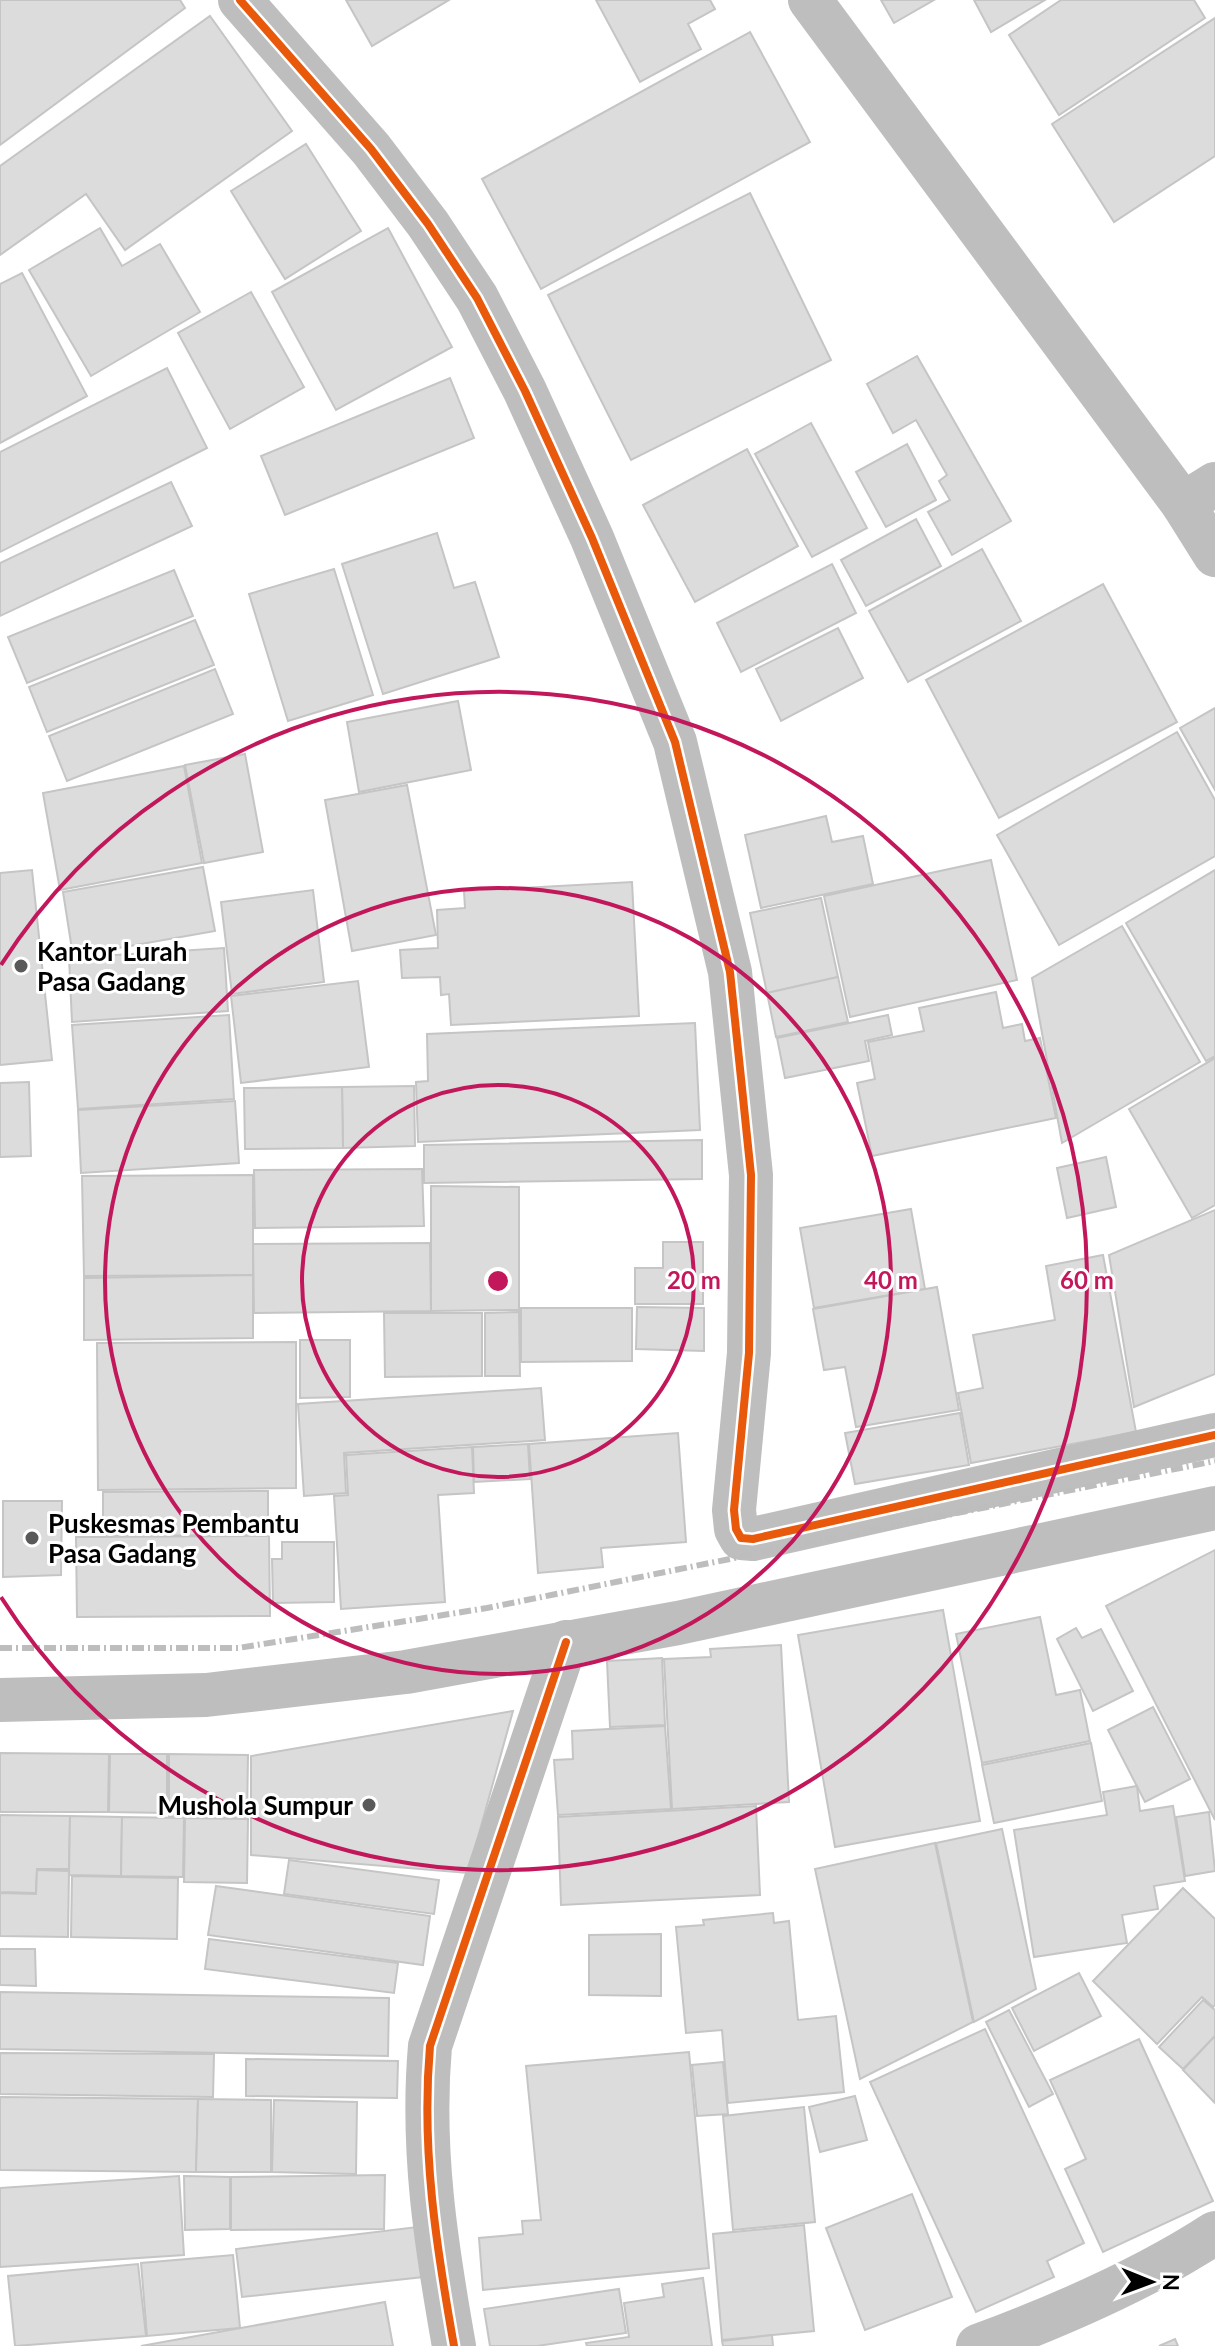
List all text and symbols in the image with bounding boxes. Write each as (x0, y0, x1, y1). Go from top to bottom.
place label: Kantor Lurah Pasa Gadang (37, 935, 187, 997)
marker: Kantor Lurah Pasa Gadang (12, 957, 30, 975)
text: 20 m (667, 1265, 721, 1294)
text: 40 m (864, 1265, 918, 1294)
text: 60 m (1060, 1265, 1114, 1294)
centre of rings (484, 1267, 512, 1295)
place label: Puskesmas Pembantu Pasa Gadang (48, 1507, 299, 1569)
marker: Puskesmas Pembantu Pasa Gadang (23, 1529, 41, 1547)
place label: Mushola Sumpur (157, 1789, 353, 1821)
marker: Mushola Sumpur (360, 1796, 378, 1814)
north arrow (1111, 2242, 1191, 2322)
text: N (1158, 2274, 1185, 2291)

